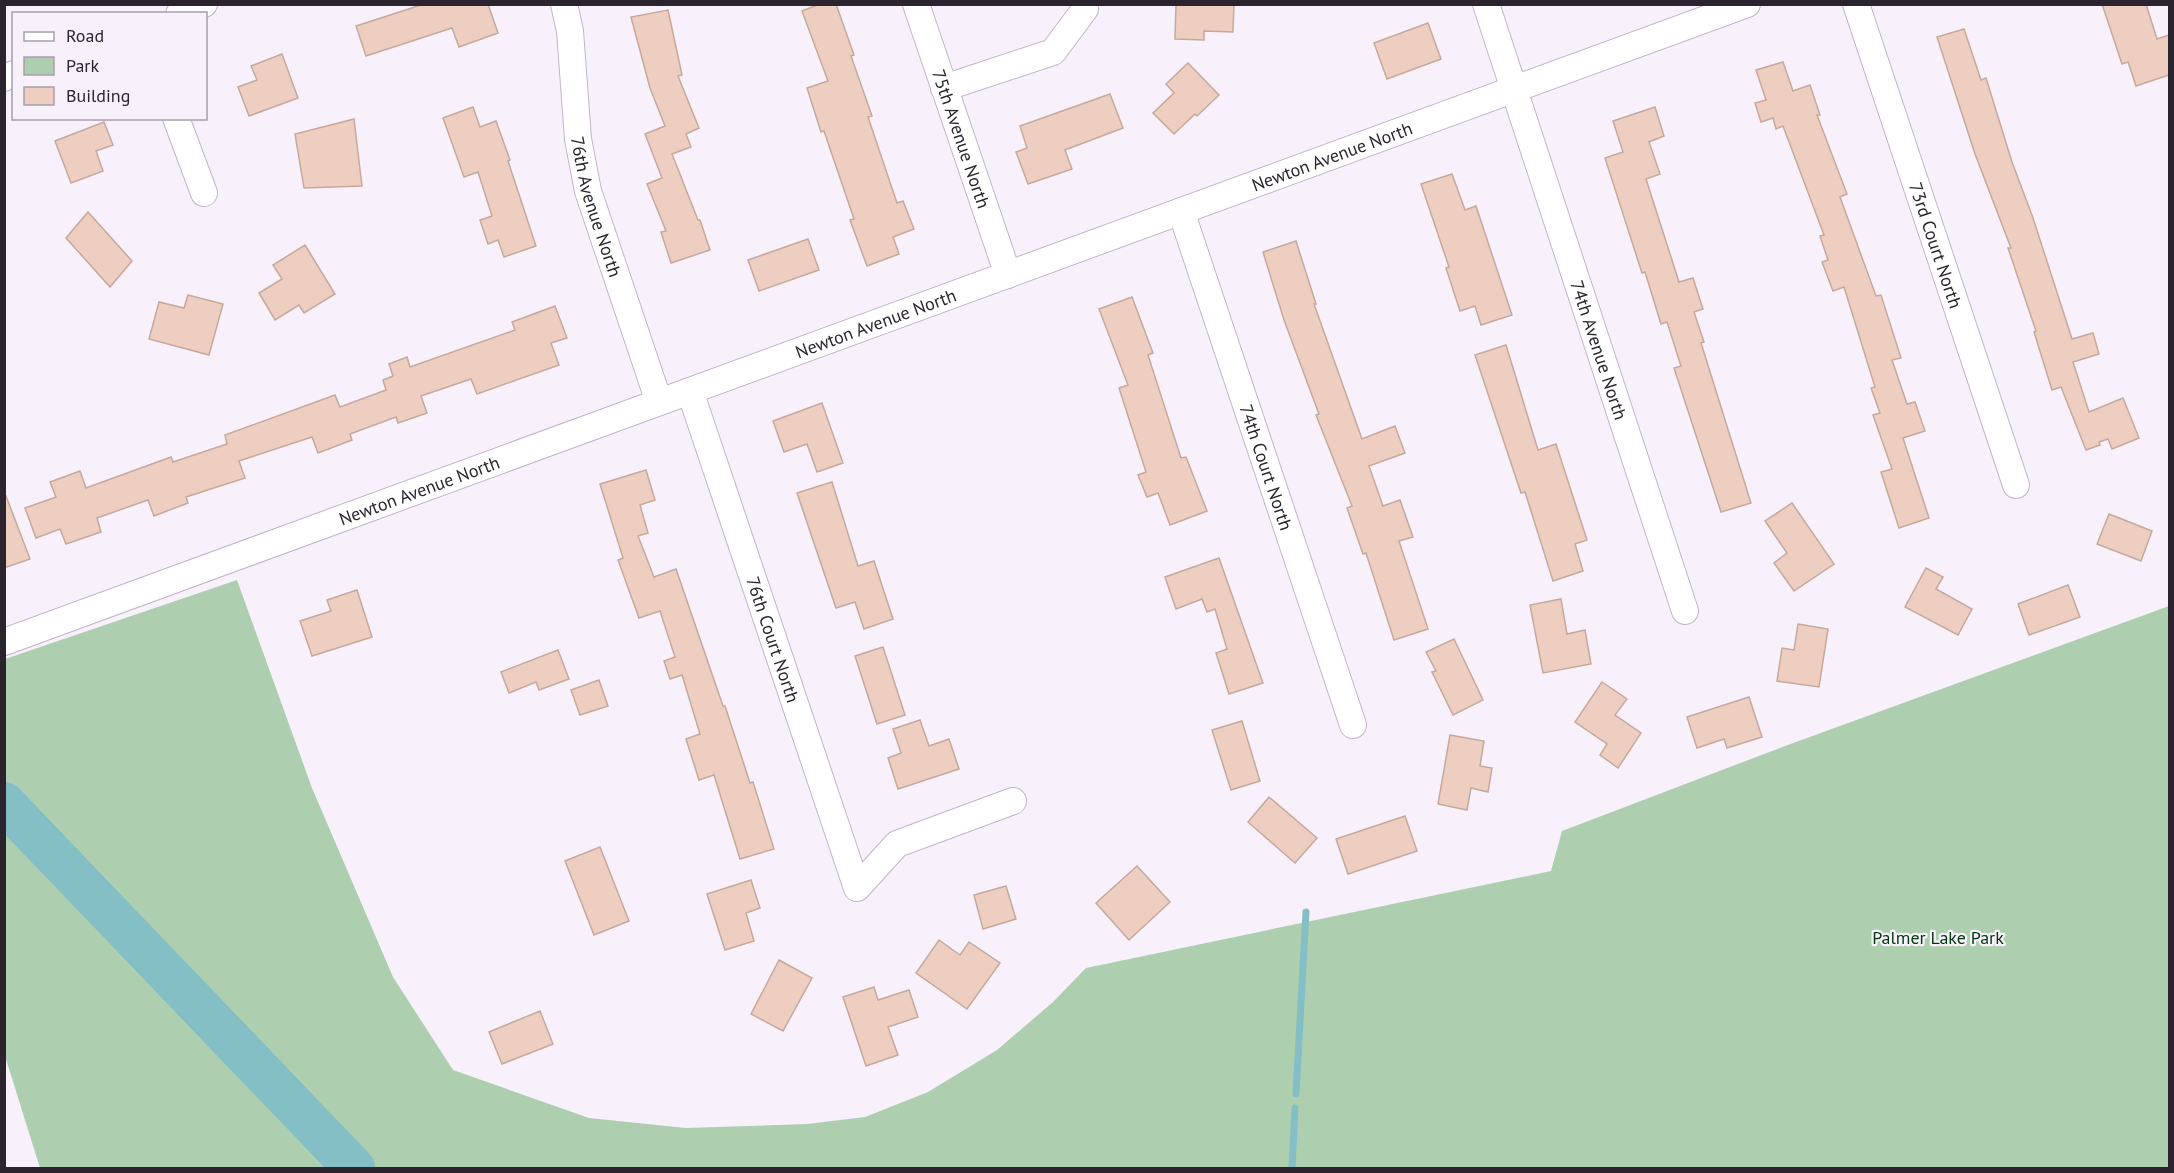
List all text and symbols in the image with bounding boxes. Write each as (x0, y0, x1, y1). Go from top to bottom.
legend (12, 12, 207, 120)
text: Road (66, 24, 104, 47)
text: Park (66, 54, 99, 77)
street label: 75th Avenue North (927, 66, 996, 211)
text: Building (66, 84, 130, 107)
street label: Newton Avenue North (1248, 116, 1415, 196)
street label: 76th Avenue North (566, 134, 628, 280)
street label: 73rd Court North (1905, 179, 1968, 311)
street label: 74th Avenue North (1566, 277, 1633, 423)
street label: Newton Avenue North (792, 283, 959, 363)
street label: 74th Court North (1235, 401, 1298, 533)
street label: Newton Avenue North (336, 450, 503, 530)
street label: 76th Court North (742, 573, 805, 705)
park label: Palmer Lake Park (1872, 926, 2004, 949)

